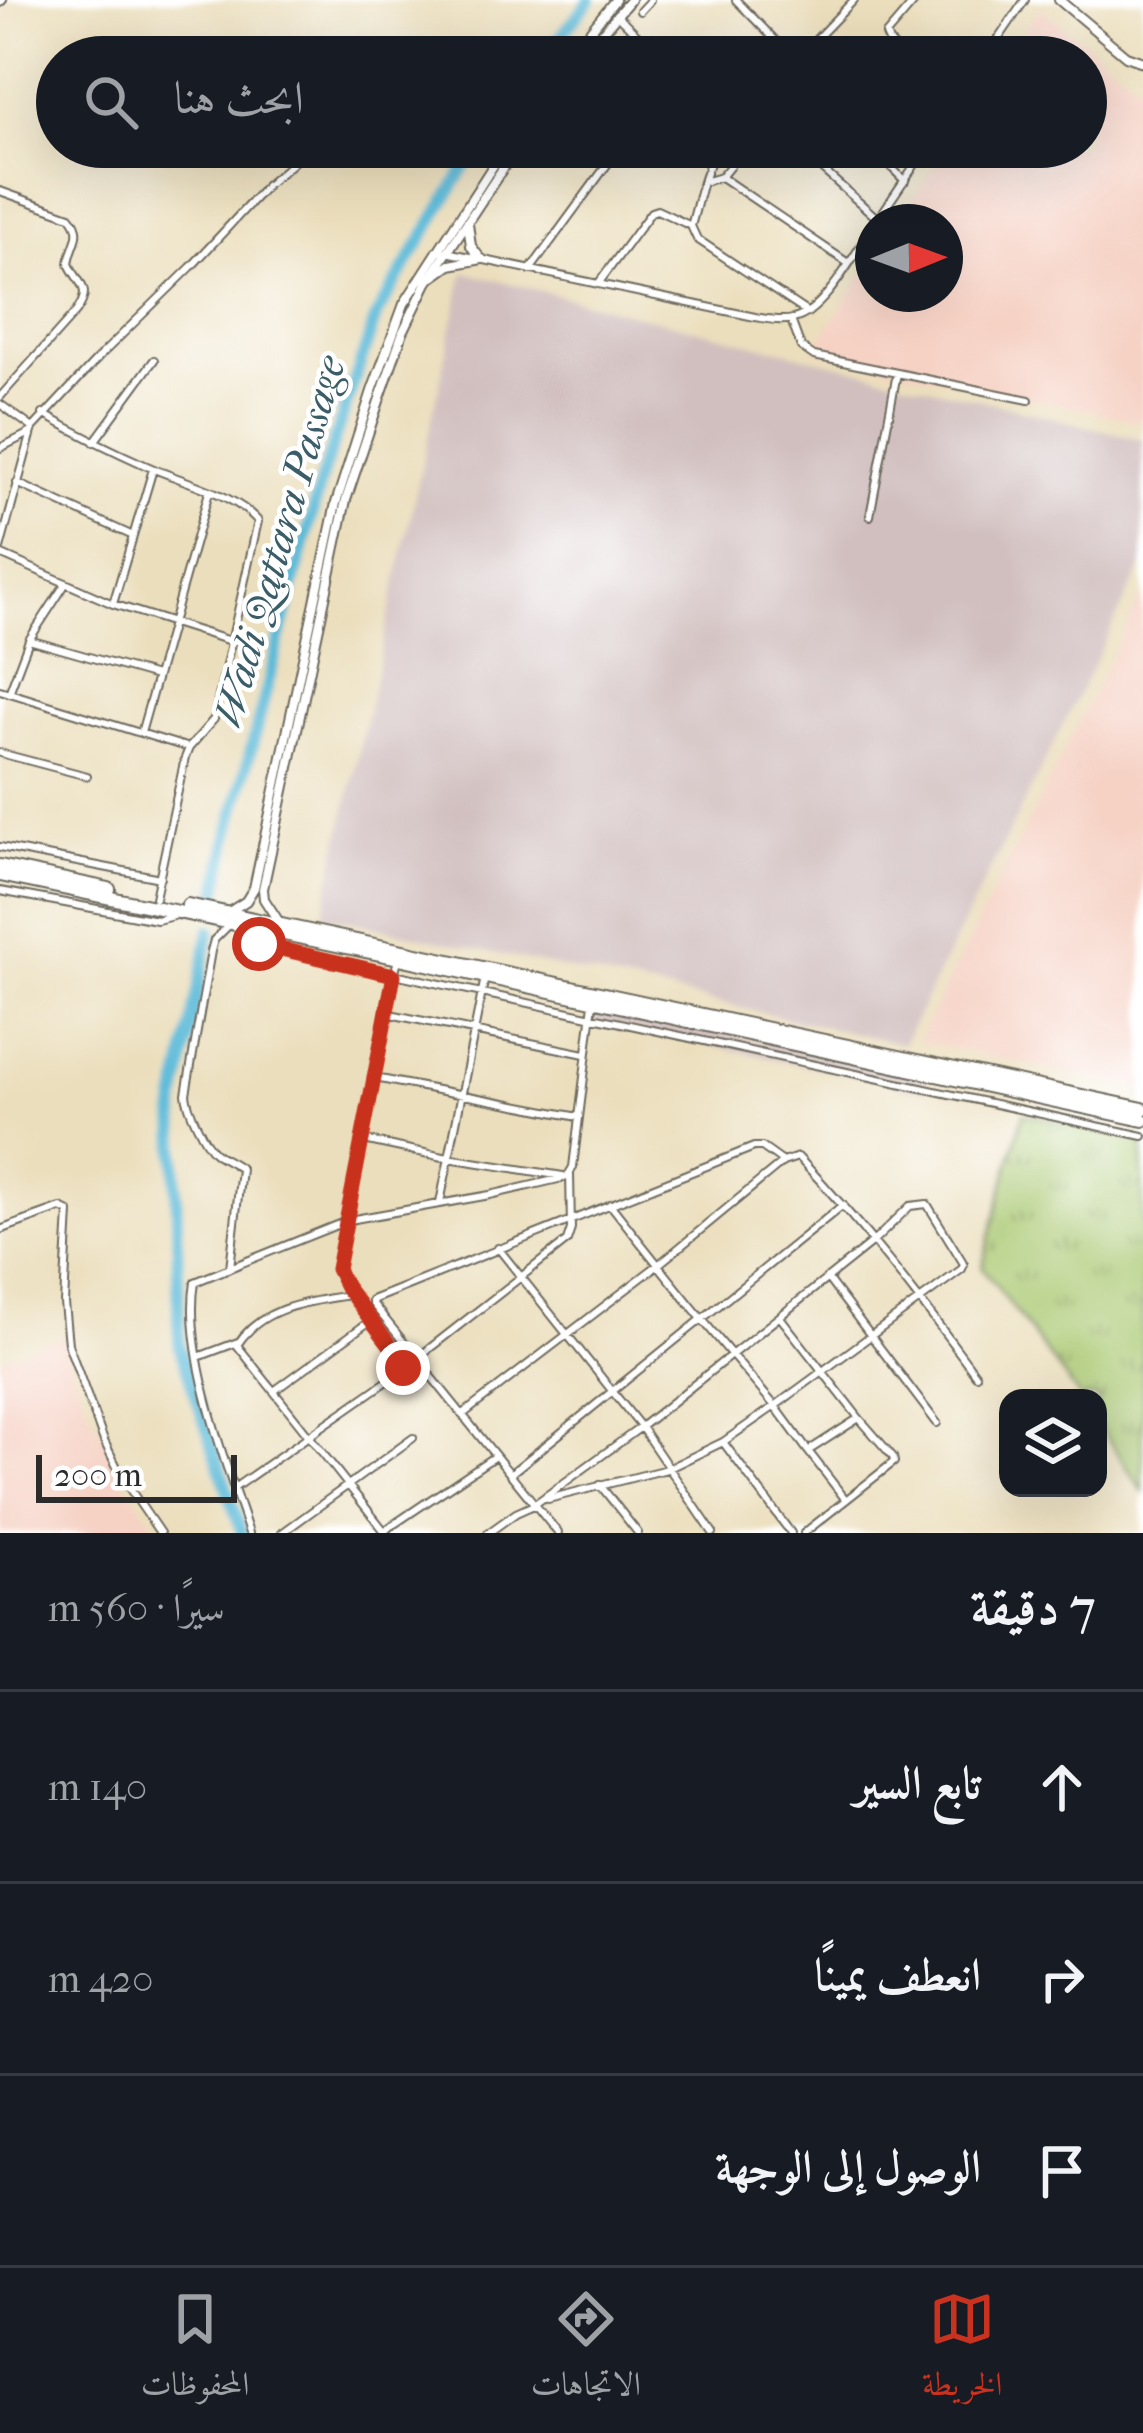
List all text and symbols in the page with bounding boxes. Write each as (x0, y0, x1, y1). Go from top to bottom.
search box (36, 36, 1107, 168)
icon: search (78, 69, 144, 135)
text: ابحث هنا (174, 72, 304, 125)
north arrow (855, 204, 963, 312)
water label: Wadi Qattara Passage (203, 350, 356, 732)
route start (232, 917, 286, 971)
route end (376, 1341, 430, 1395)
map controls (999, 1389, 1107, 1497)
button: layers (999, 1389, 1107, 1497)
scale bar (36, 1449, 237, 1502)
text: 200 m (54, 1456, 142, 1495)
text: 7 دقيقة (970, 1577, 1095, 1637)
text: سيرًا · 560 m (48, 1585, 225, 1631)
icon: ahead (1029, 1754, 1095, 1820)
text: تابع السير (854, 1757, 981, 1810)
text: 140 m (48, 1764, 147, 1810)
icon: right (1029, 1946, 1095, 2012)
text: انعطف يمينًا (815, 1949, 981, 2002)
text: 420 m (48, 1956, 153, 2002)
icon: arrive (1029, 2138, 1095, 2204)
text: الوصول إلى الوجهة (715, 2141, 981, 2194)
tab: المحفوظات (141, 2286, 249, 2416)
tab: الاتجاهات (531, 2286, 641, 2416)
tab: الخريطة (922, 2286, 1002, 2416)

